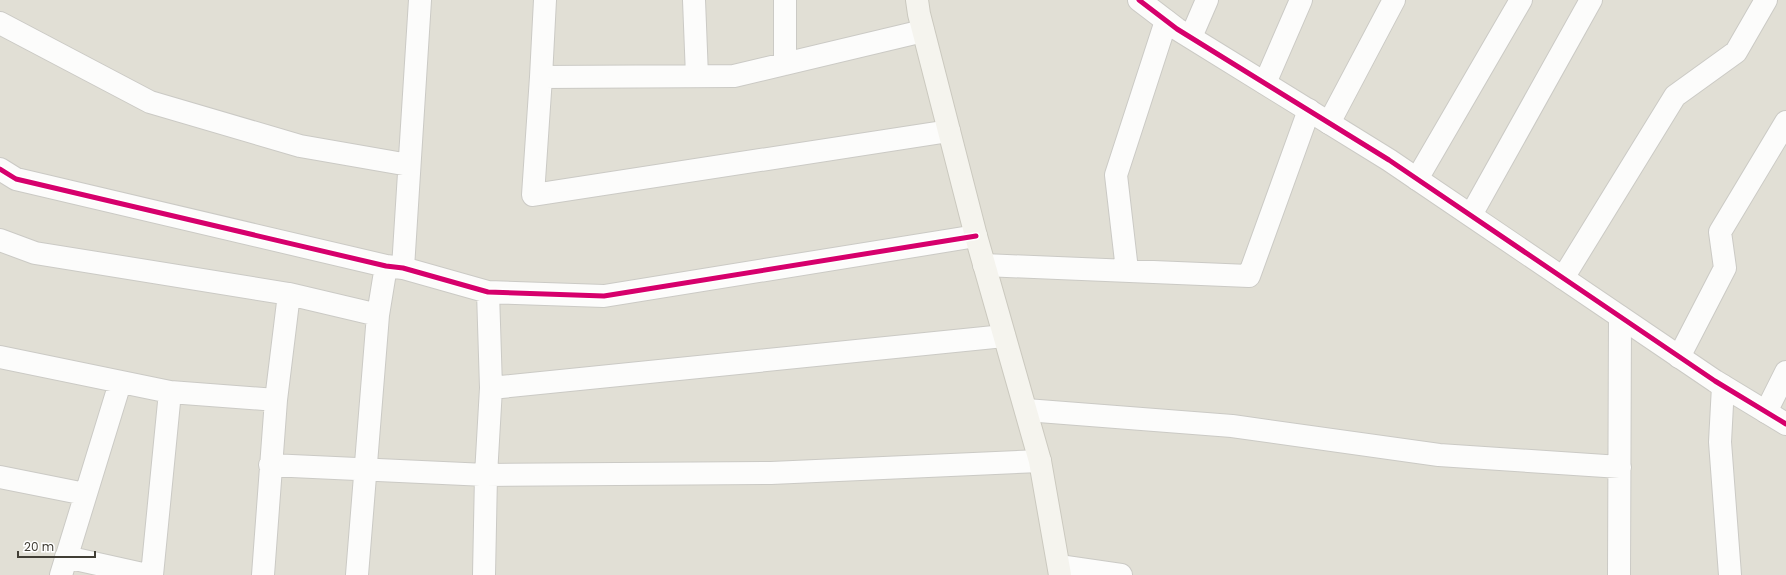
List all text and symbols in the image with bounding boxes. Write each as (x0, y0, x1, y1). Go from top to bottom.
scale bar (18, 533, 95, 559)
text: 20 m (24, 538, 54, 555)

